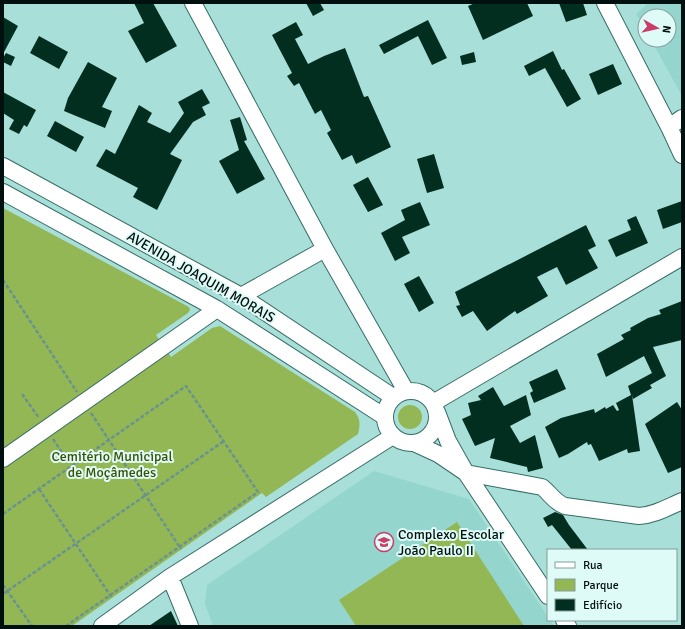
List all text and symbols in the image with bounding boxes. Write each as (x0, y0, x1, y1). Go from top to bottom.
north arrow (637, 8, 677, 48)
text: N (659, 25, 673, 34)
street label: AVENIDA JOAQUIM MORAIS (124, 228, 278, 326)
park label: Cemitério Municipal de Moçâmedes (51, 448, 173, 481)
place label: Complexo Escolar João Paulo II (398, 526, 505, 559)
school or university icon: Complexo Escolar João Paulo II (373, 531, 395, 553)
legend (547, 549, 677, 621)
text: Rua (583, 558, 603, 573)
text: Parque (583, 578, 619, 593)
text: Edifício (583, 598, 622, 613)

